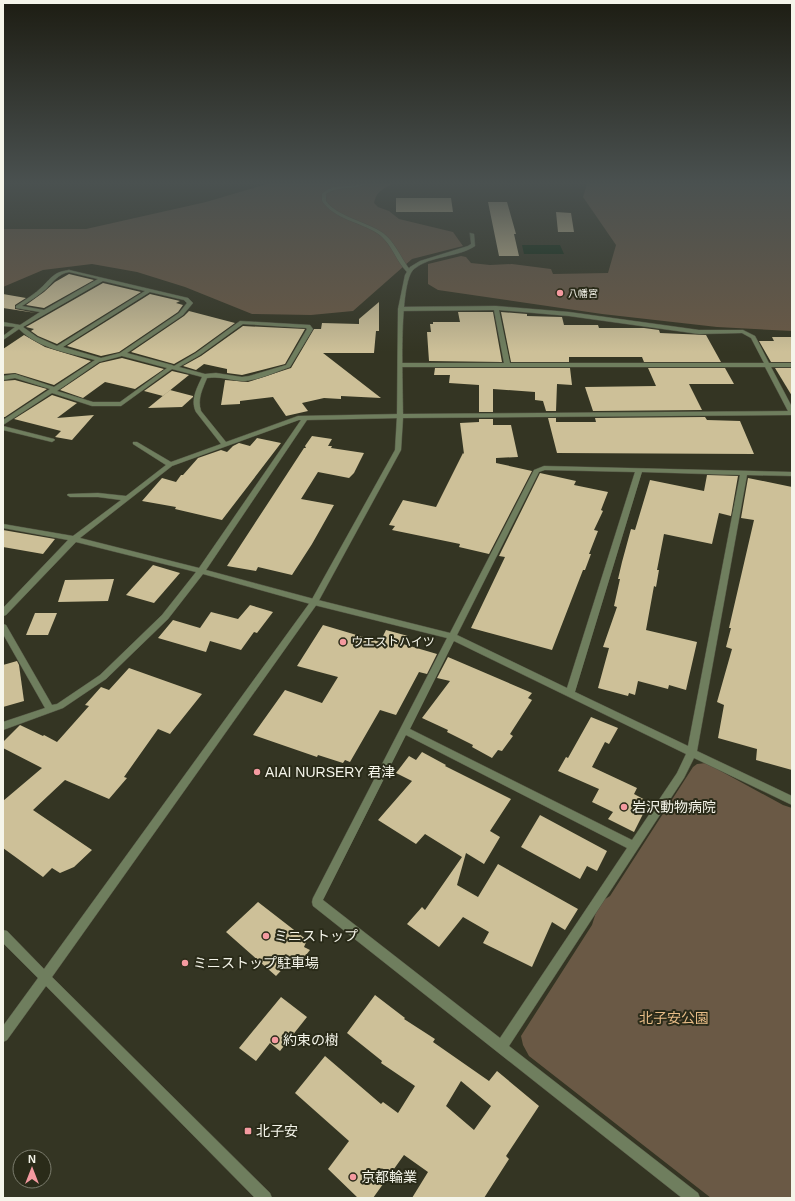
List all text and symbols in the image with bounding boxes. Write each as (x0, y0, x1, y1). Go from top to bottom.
marker: 八幡宮 (555, 288, 565, 298)
place label: 八幡宮 (568, 288, 598, 299)
place label: ウエストハイツ (351, 635, 435, 649)
marker: ウエストハイツ (338, 637, 348, 647)
place label: AIAI NURSERY 君津 (265, 764, 395, 780)
marker: AIAI NURSERY 君津 (252, 767, 262, 777)
place label: 岩沢動物病院 (632, 799, 716, 815)
marker: 岩沢動物病院 (619, 802, 629, 812)
place label: ミニストップ (274, 928, 358, 944)
marker: ミニストップ (261, 931, 271, 941)
place label: ミニストップ駐車場 (193, 955, 319, 971)
marker: ミニストップ駐車場 (180, 958, 190, 968)
park label: 北子安公園 (639, 1010, 709, 1026)
place label: 約束の樹 (283, 1032, 339, 1048)
marker: 約束の樹 (270, 1035, 280, 1045)
place label: 北子安 (256, 1123, 298, 1139)
marker: 北子安 (243, 1126, 253, 1136)
north arrow (12, 1149, 52, 1189)
text: N (28, 1153, 36, 1165)
place label: 京都輪業 (361, 1169, 417, 1185)
marker: 京都輪業 (348, 1172, 358, 1182)

